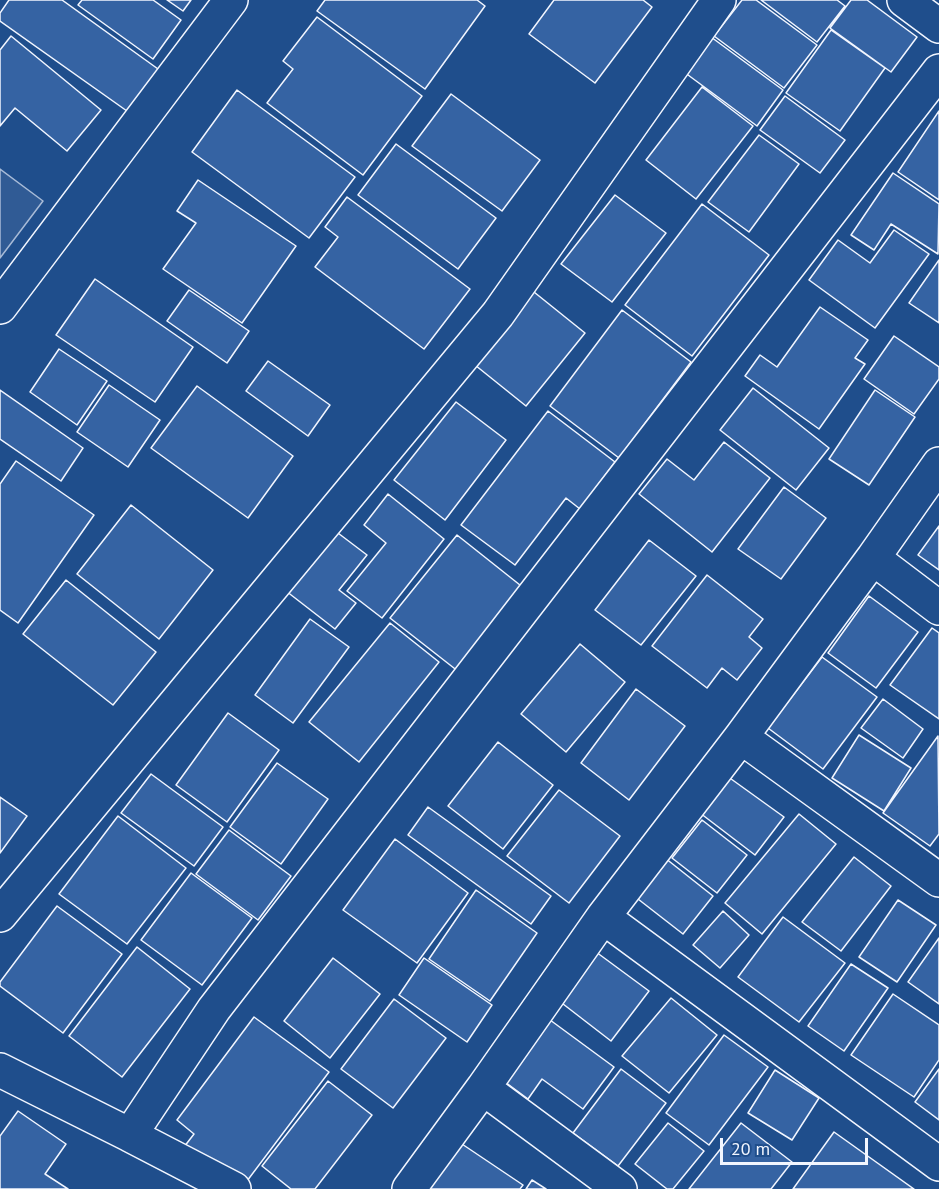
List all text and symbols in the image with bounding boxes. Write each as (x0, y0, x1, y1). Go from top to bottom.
scale bar (723, 1126, 872, 1164)
text: 20 m (731, 1137, 770, 1160)

